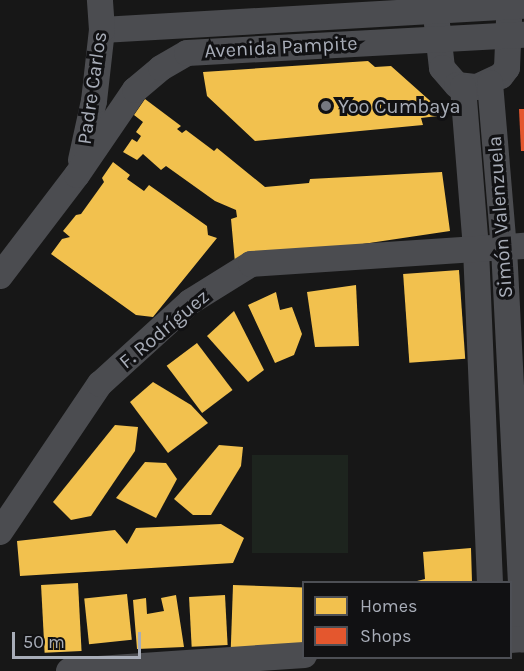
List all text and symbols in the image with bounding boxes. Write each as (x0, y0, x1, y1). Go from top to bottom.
street label: Padre Carlos (72, 30, 112, 146)
street label: Avenida Pampite (204, 31, 358, 63)
place label: Yoo Cumbaya (338, 94, 461, 118)
marker: Yoo Cumbaya (319, 99, 333, 113)
street label: Simón Valenzuela (482, 135, 518, 299)
street label: F. Rodríguez (114, 284, 214, 374)
legend (302, 581, 512, 659)
text: Homes (360, 595, 417, 617)
scale bar (15, 620, 144, 658)
text: Shops (360, 625, 412, 647)
text: 50 m (23, 631, 65, 653)

